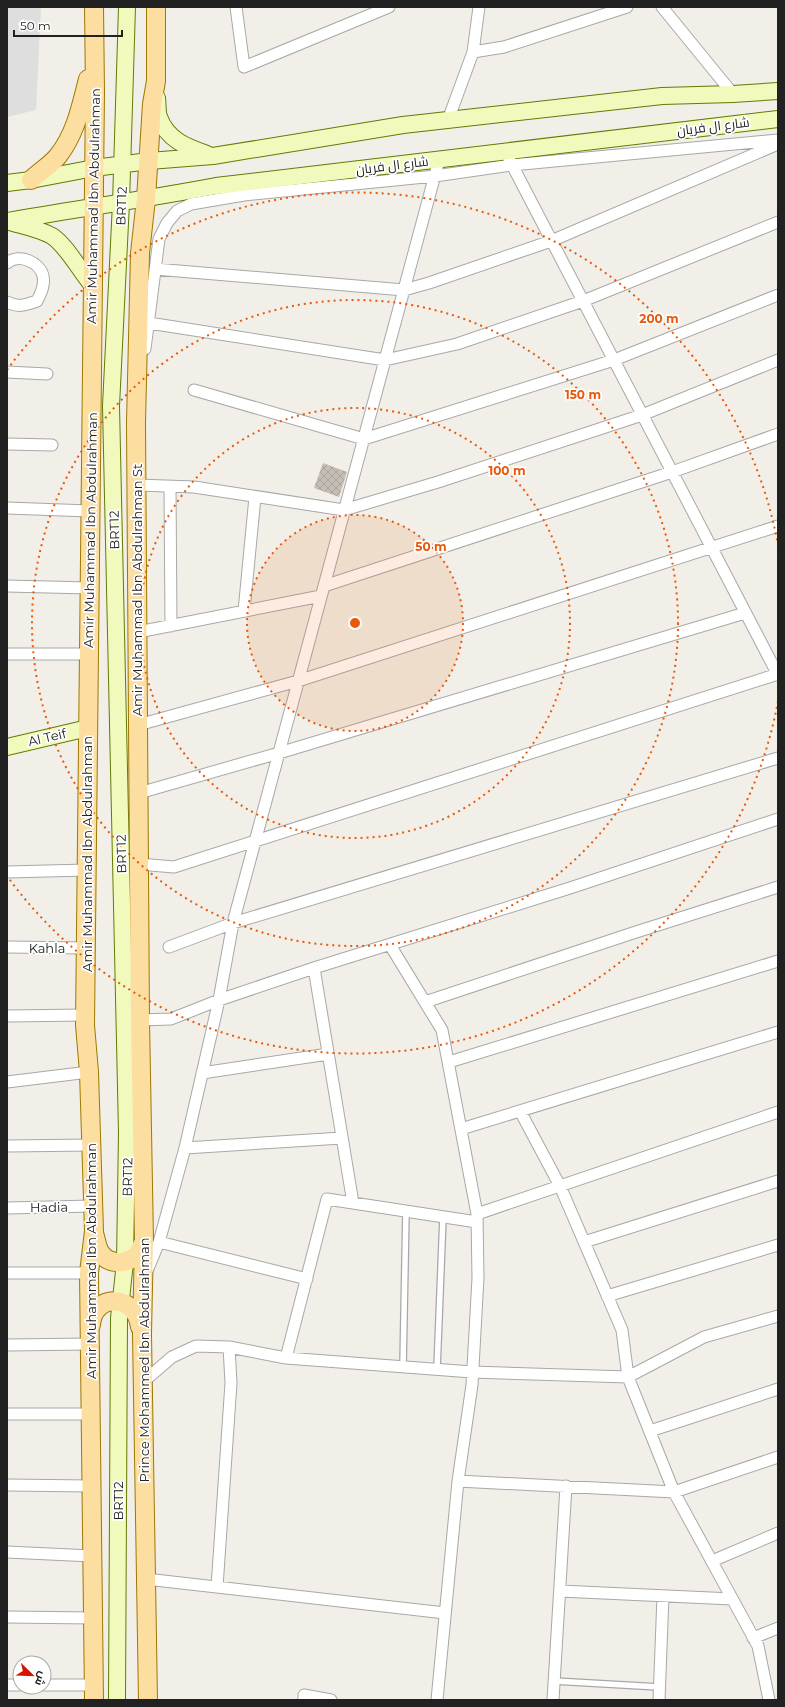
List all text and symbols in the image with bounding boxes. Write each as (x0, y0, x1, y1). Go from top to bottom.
scale bar (14, 12, 122, 38)
text: 50 m (20, 18, 51, 33)
street label: Amir Muhammad Ibn Abdulrahman (83, 88, 103, 324)
street label: شارع ال فريان (676, 114, 750, 139)
street label: شارع ال فريان (355, 153, 429, 178)
street label: BRT12 (112, 186, 130, 226)
text: 200 m (639, 311, 679, 326)
text: 150 m (565, 387, 601, 402)
street label: Amir Muhammad Ibn Abdulrahman (80, 412, 100, 648)
text: 100 m (489, 463, 525, 478)
street label: Amir Muhammad Ibn Abdulrahman St (129, 464, 145, 716)
street label: BRT12 (106, 510, 122, 550)
text: 50 m (415, 539, 447, 554)
centre of rings (348, 616, 362, 630)
street label: Al Teif (26, 725, 68, 749)
street label: Amir Muhammad Ibn Abdulrahman (79, 736, 95, 972)
street label: BRT12 (113, 834, 129, 874)
street label: Kahla (29, 940, 65, 956)
street label: Amir Muhammad Ibn Abdulrahman (83, 1143, 99, 1379)
street label: BRT12 (119, 1157, 135, 1197)
street label: Hadia (30, 1199, 68, 1215)
street label: Prince Mohammed Ibn Abdulrahman (136, 1237, 152, 1483)
street label: BRT12 (110, 1481, 126, 1521)
north arrow (12, 1655, 52, 1695)
text: ش (32, 1670, 50, 1688)

